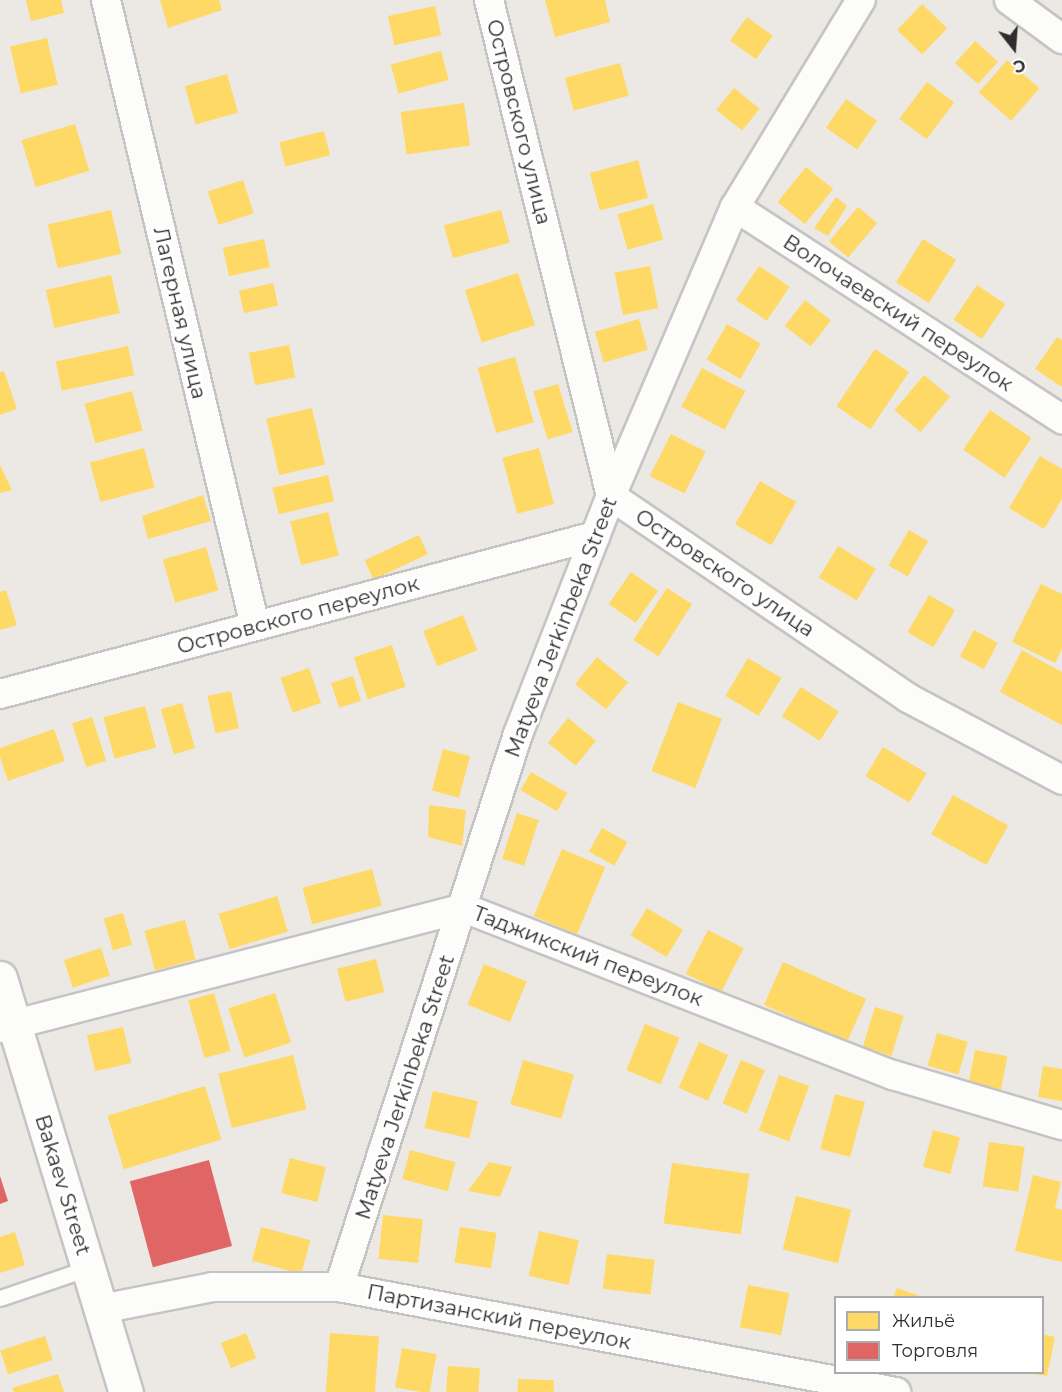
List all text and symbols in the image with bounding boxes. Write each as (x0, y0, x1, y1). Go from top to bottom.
street label: Островского улица (481, 17, 557, 227)
north arrow (984, 18, 1044, 78)
text: С (1011, 55, 1028, 76)
street label: Лагерная улица (148, 225, 212, 401)
street label: Волочаевский переулок (778, 229, 1018, 397)
street label: Matyeva Jerkinbeka Street (500, 493, 622, 761)
street label: Островского улица (631, 504, 819, 642)
street label: Островского переулок (174, 571, 422, 659)
street label: Таджикский переулок (470, 901, 706, 1011)
street label: Matyeva Jerkinbeka Street (350, 951, 460, 1223)
street label: Bakaev Street (30, 1112, 96, 1258)
street label: Партизанский переулок (365, 1279, 633, 1355)
legend (834, 1296, 1044, 1374)
text: Жильё (892, 1310, 955, 1332)
text: Торговля (892, 1340, 978, 1362)

